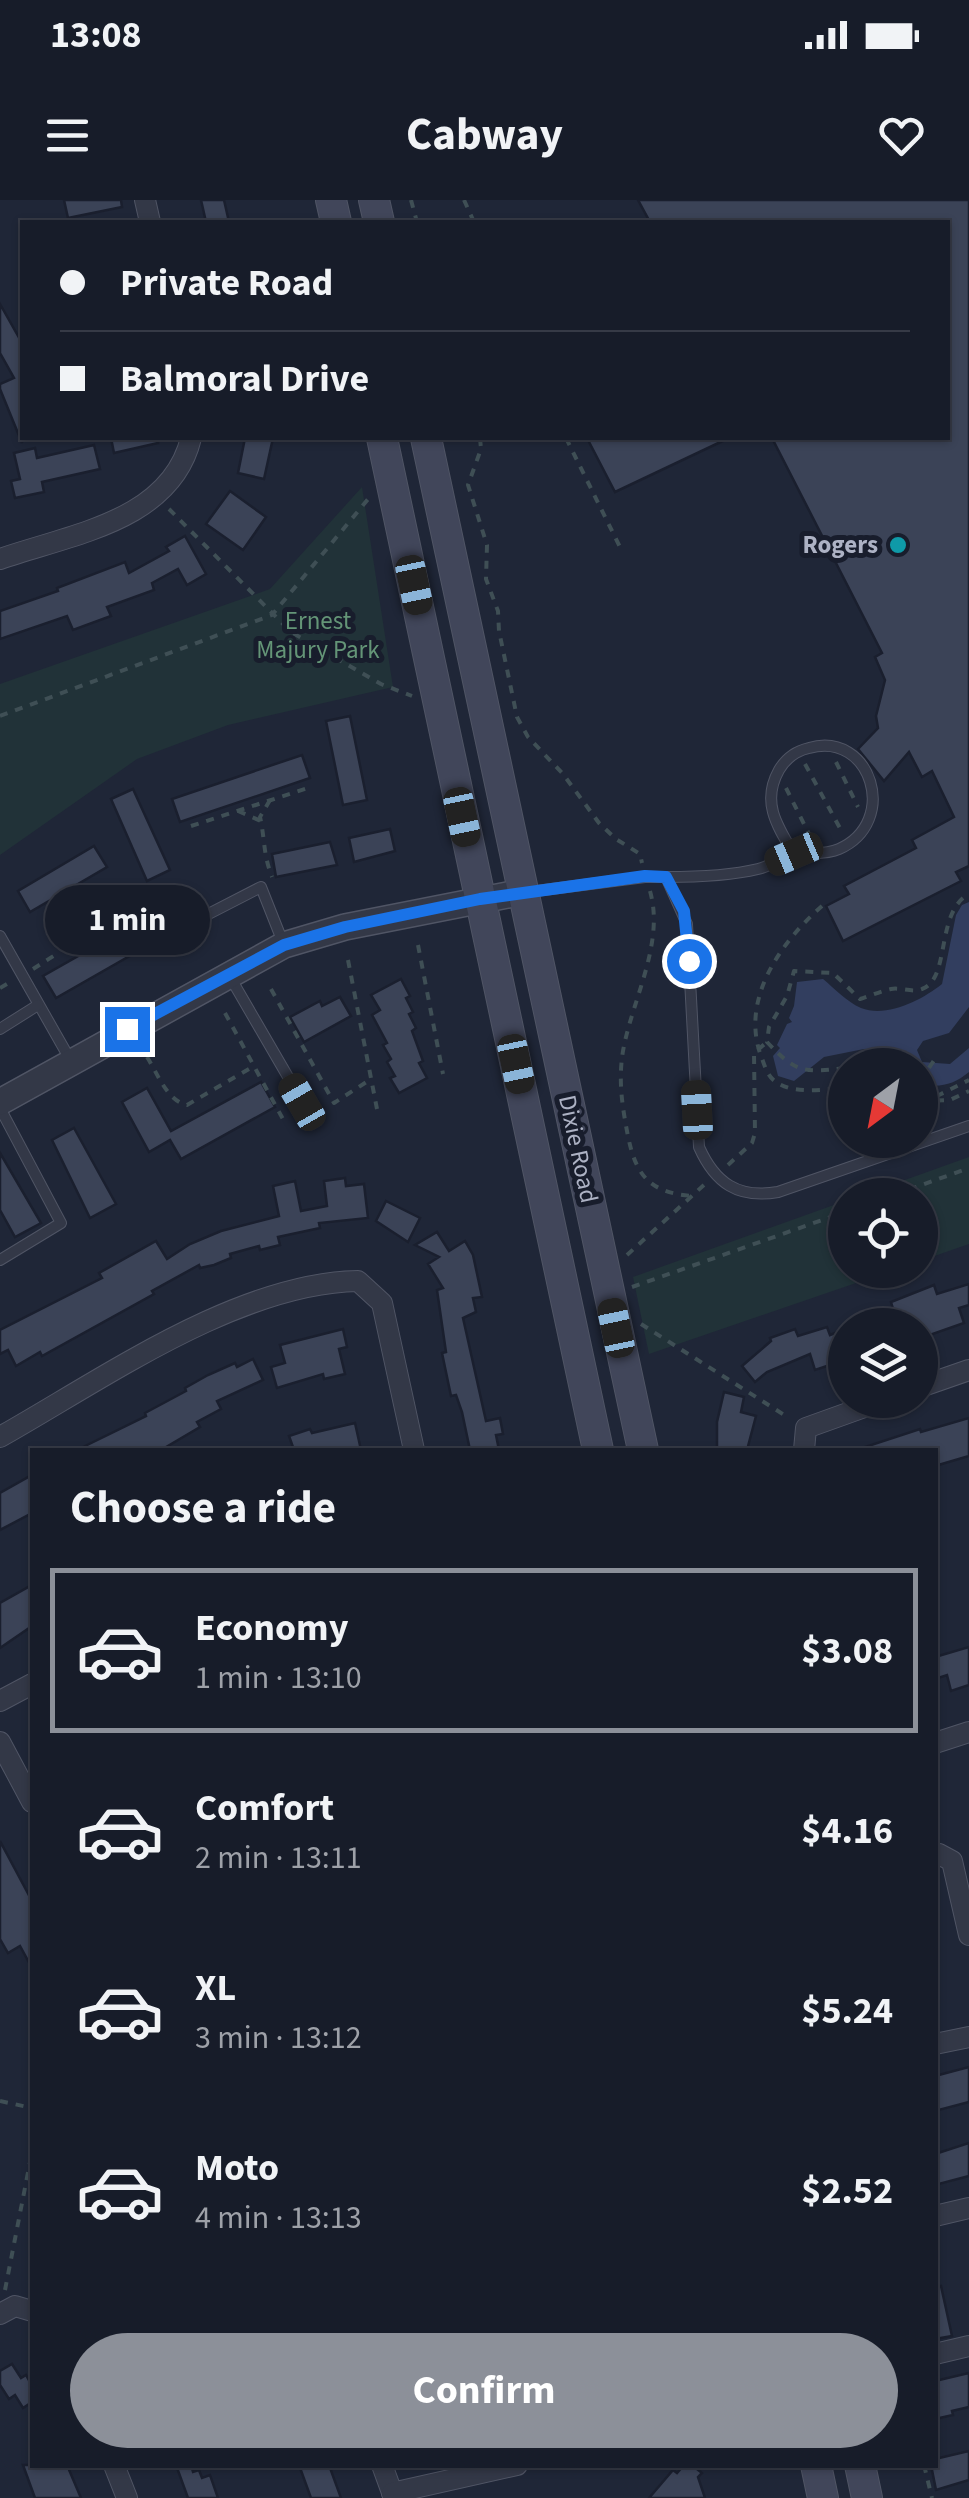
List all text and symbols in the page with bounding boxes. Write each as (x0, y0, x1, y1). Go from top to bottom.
text: 13:08 (50, 8, 142, 62)
text: Cabway (406, 103, 563, 167)
icon: menu (40, 108, 95, 163)
icon: heart (874, 108, 929, 163)
text: Private Road (120, 256, 333, 310)
text: Balmoral Drive (120, 352, 369, 406)
place label: Rogers (802, 527, 878, 563)
marker: Rogers (887, 534, 909, 556)
car (393, 553, 435, 617)
park label: Ernest Majury Park (256, 603, 380, 668)
car (441, 785, 483, 849)
car (761, 828, 827, 880)
callout: 1 min (44, 884, 210, 954)
text: 1 min (89, 897, 166, 943)
route start (667, 939, 712, 984)
route end (105, 1007, 150, 1052)
car (495, 1032, 537, 1096)
north arrow (828, 1048, 938, 1158)
map controls (828, 1048, 938, 1418)
car (274, 1069, 330, 1135)
car (680, 1079, 714, 1141)
street label: Dixie Road (549, 1092, 607, 1206)
button: locate (828, 1178, 938, 1288)
car (595, 1296, 637, 1360)
button: layers (828, 1308, 938, 1418)
text: Choose a ride (70, 1476, 336, 1540)
text: Economy (195, 1601, 348, 1655)
icon: car (75, 1606, 165, 1696)
text: $3.08 (801, 1624, 893, 1678)
text: 1 min · 13:10 (195, 1655, 362, 1701)
text: Comfort (195, 1781, 334, 1835)
icon: car (75, 1786, 165, 1876)
text: $4.16 (801, 1804, 893, 1858)
text: 2 min · 13:11 (195, 1835, 362, 1881)
text: XL (195, 1961, 236, 2015)
icon: car (75, 1966, 165, 2056)
text: $5.24 (801, 1984, 893, 2038)
text: 3 min · 13:12 (195, 2015, 362, 2061)
text: Moto (195, 2141, 279, 2195)
icon: car (75, 2146, 165, 2236)
text: $2.52 (801, 2164, 893, 2218)
text: 4 min · 13:13 (195, 2195, 362, 2241)
button: Confirm (70, 2333, 898, 2448)

